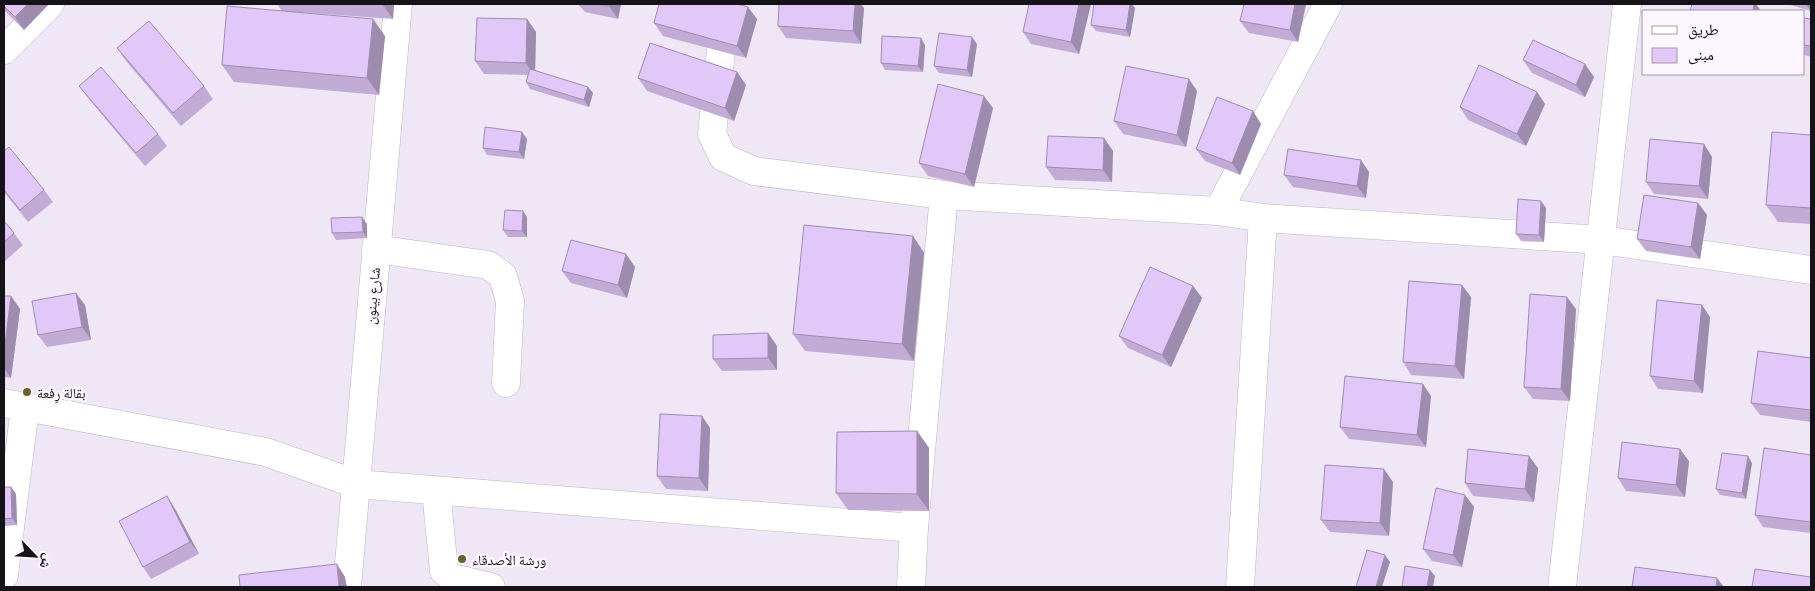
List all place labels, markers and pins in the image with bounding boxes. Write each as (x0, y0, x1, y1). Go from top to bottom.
place label: بقالة رِفعة (37, 382, 86, 404)
marker: بقالة رِفعة (21, 386, 33, 398)
place label: ورشة الأصدقاء (472, 549, 546, 570)
marker: ورشة الأصدقاء (456, 553, 468, 565)

